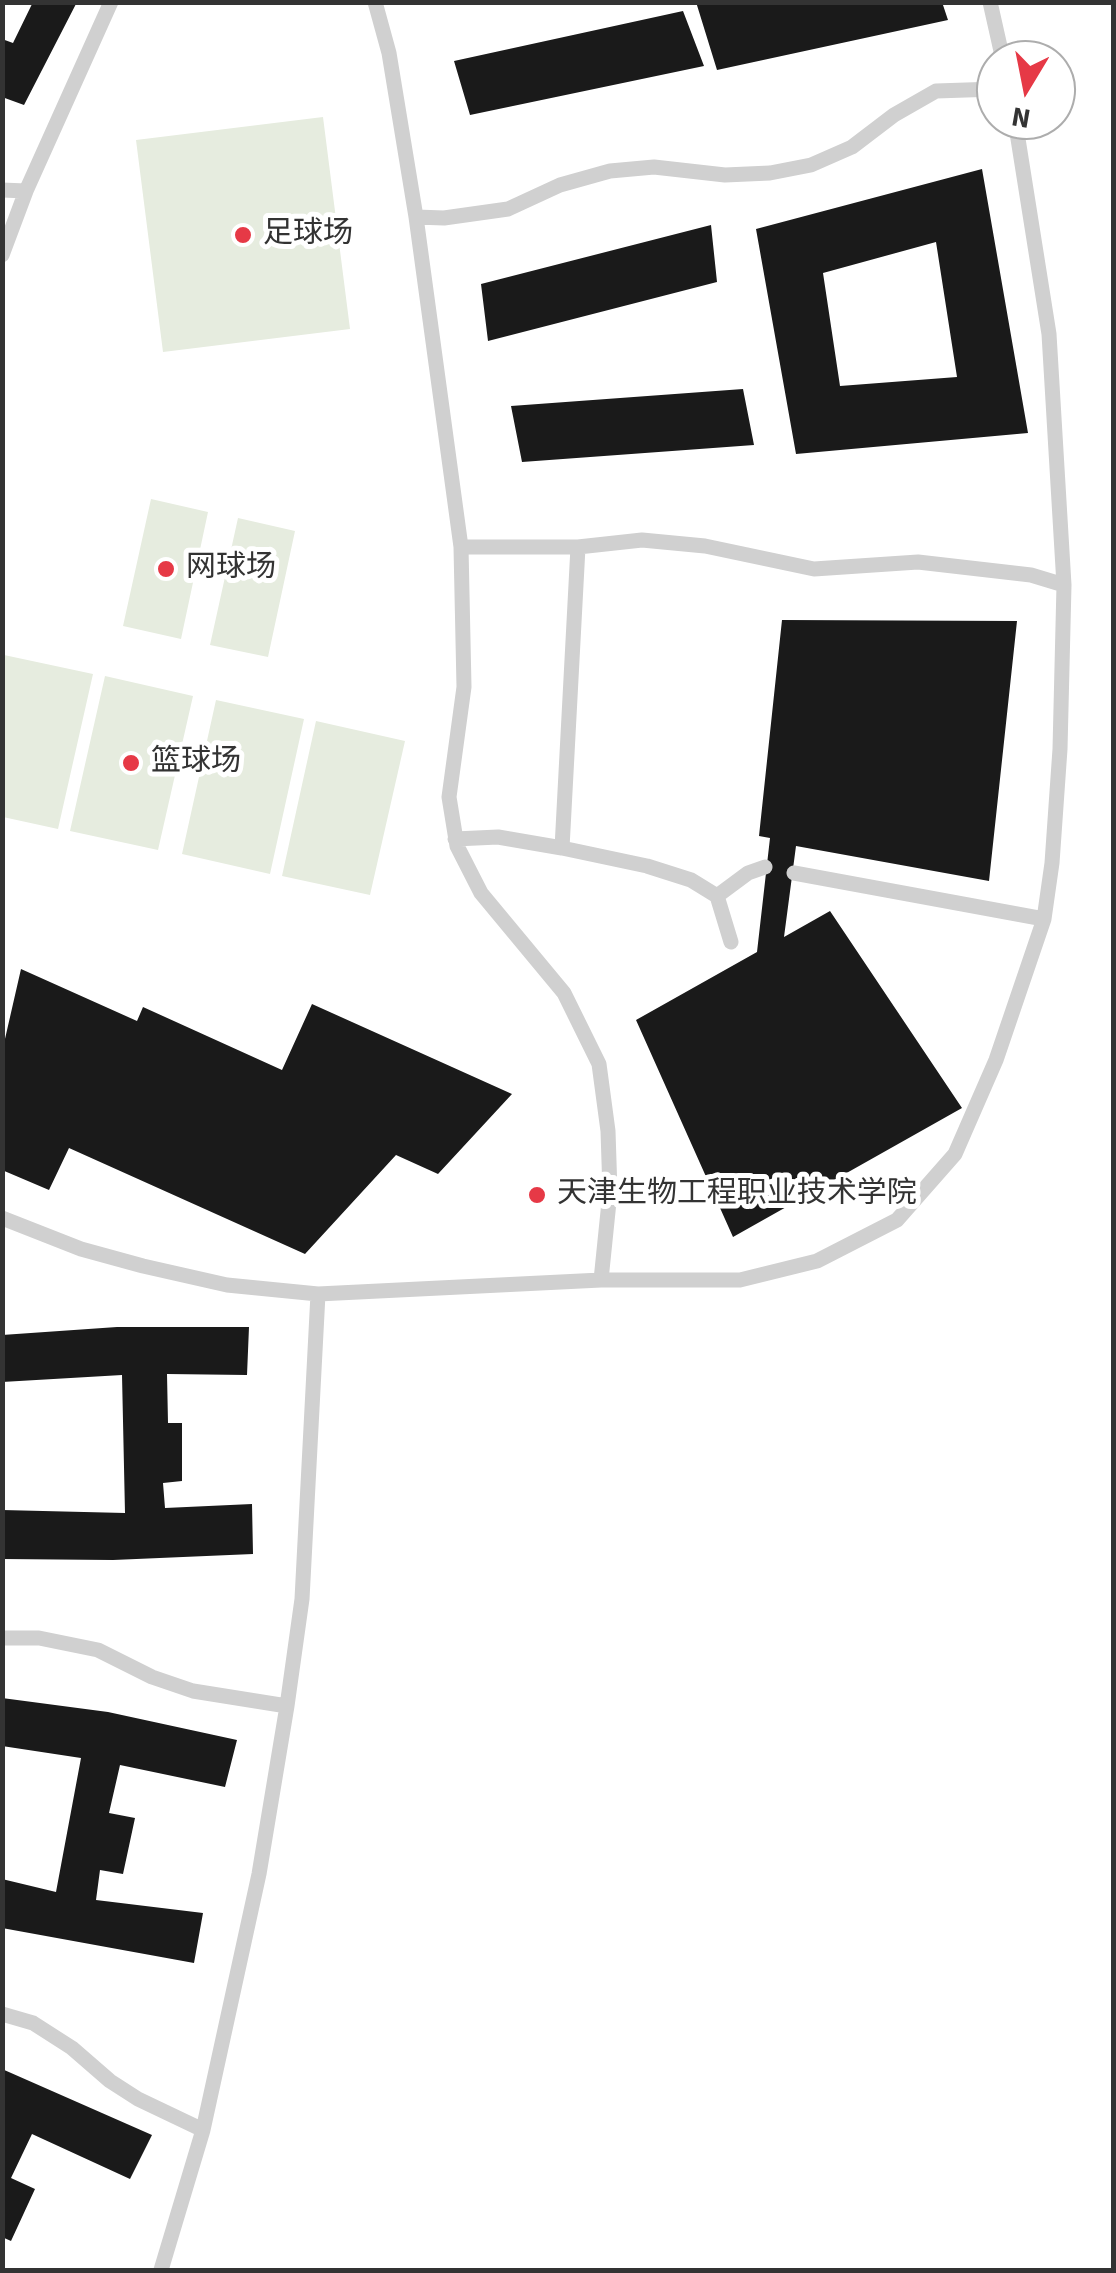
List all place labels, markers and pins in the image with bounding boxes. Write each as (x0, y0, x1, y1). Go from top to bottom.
place label: 足球场 (263, 217, 353, 253)
marker: 足球场 (232, 224, 254, 246)
place label: 网球场 (186, 551, 276, 587)
marker: 网球场 (155, 558, 177, 580)
place label: 篮球场 (151, 745, 241, 781)
marker: 篮球场 (120, 752, 142, 774)
place label: 天津生物工程职业技术学院 (557, 1177, 917, 1213)
marker: 天津生物工程职业技术学院 (526, 1184, 548, 1206)

